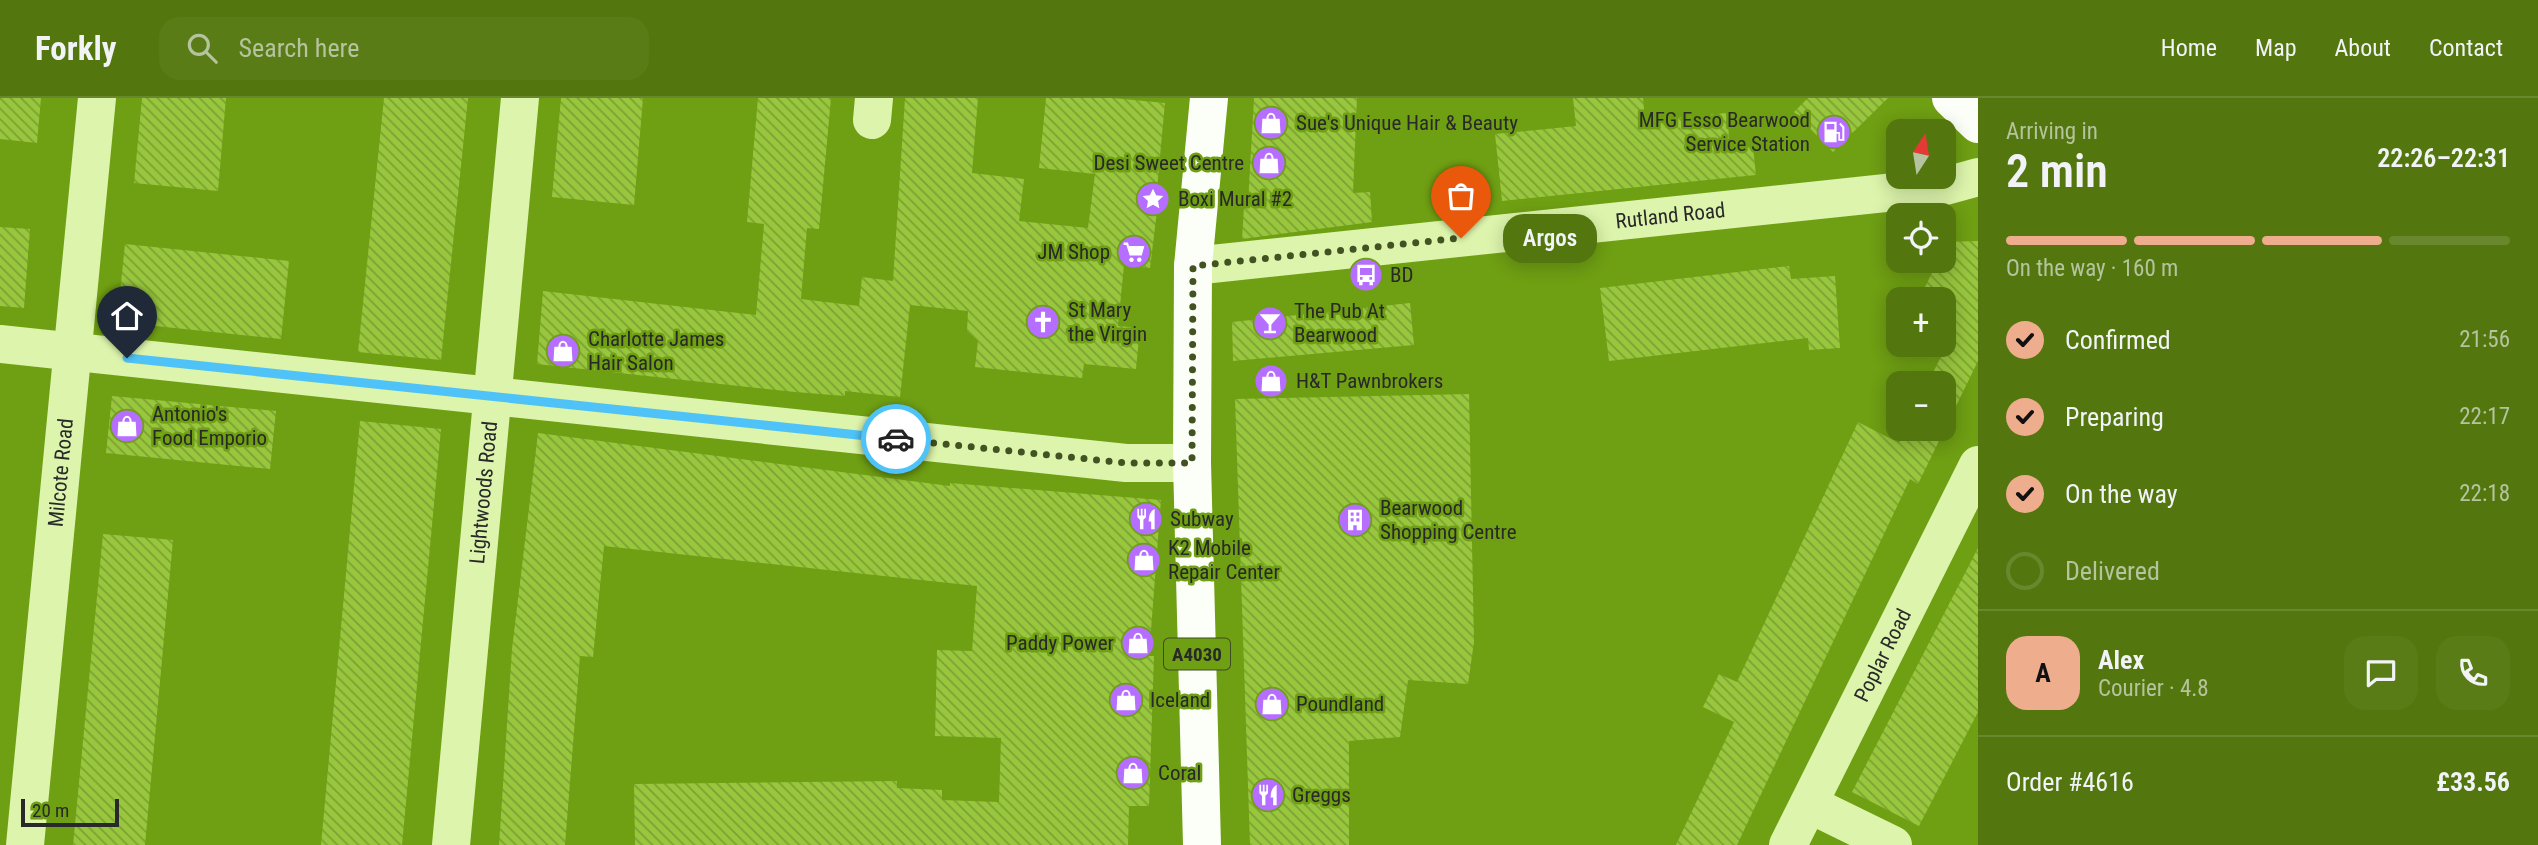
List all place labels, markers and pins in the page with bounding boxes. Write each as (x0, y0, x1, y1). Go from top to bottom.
shop icon: Sue's Unique Hair & Beauty (1252, 104, 1290, 142)
place label: MFG Esso Bearwood Service Station (1639, 108, 1810, 156)
place label: Sue's Unique Hair & Beauty (1296, 111, 1518, 135)
fuel station icon: MFG Esso Bearwood Service Station (1815, 113, 1853, 151)
shop icon: Desi Sweet Centre (1250, 144, 1288, 182)
place label: Desi Sweet Centre (1094, 151, 1244, 175)
pin (1431, 166, 1491, 238)
place icon: Boxi Mural #2 (1134, 180, 1172, 218)
place label: Boxi Mural #2 (1178, 187, 1292, 211)
callout: Argos (1503, 214, 1598, 262)
supermarket icon: JM Shop (1115, 233, 1153, 271)
place label: JM Shop (1037, 240, 1110, 264)
bus stop icon: BD (1347, 256, 1385, 294)
place label: BD (1390, 263, 1413, 287)
pin (97, 286, 157, 358)
place label: St Mary the Virgin (1068, 298, 1147, 346)
place label: The Pub At Bearwood (1294, 299, 1385, 347)
church icon: St Mary the Virgin (1024, 303, 1062, 341)
bar icon: The Pub At Bearwood (1251, 304, 1289, 342)
place label: Charlotte James Hair Salon (588, 327, 724, 375)
shop icon: Charlotte James Hair Salon (544, 332, 582, 370)
shop icon: H&T Pawnbrokers (1252, 362, 1290, 400)
place label: H&T Pawnbrokers (1296, 369, 1443, 393)
place label: Antonio's Food Emporio (152, 402, 267, 450)
shop icon: Antonio's Food Emporio (108, 407, 146, 445)
place label: Bearwood Shopping Centre (1380, 496, 1517, 544)
restaurant icon: Subway (1127, 500, 1165, 538)
building icon: Bearwood Shopping Centre (1336, 501, 1374, 539)
place label: Subway (1170, 507, 1234, 531)
place label: K2 Mobile Repair Center (1168, 536, 1280, 584)
shop icon: K2 Mobile Repair Center (1125, 541, 1163, 579)
shop icon: Paddy Power (1119, 624, 1157, 662)
place label: Paddy Power (1006, 631, 1114, 655)
shop icon: Iceland (1107, 681, 1145, 719)
shop icon: Poundland (1253, 685, 1291, 723)
place label: Iceland (1150, 688, 1210, 712)
place label: Poundland (1296, 692, 1384, 716)
shop icon: Coral (1114, 754, 1152, 792)
place label: Coral (1158, 761, 1201, 785)
restaurant icon: Greggs (1249, 776, 1287, 814)
place label: Greggs (1292, 783, 1351, 807)

